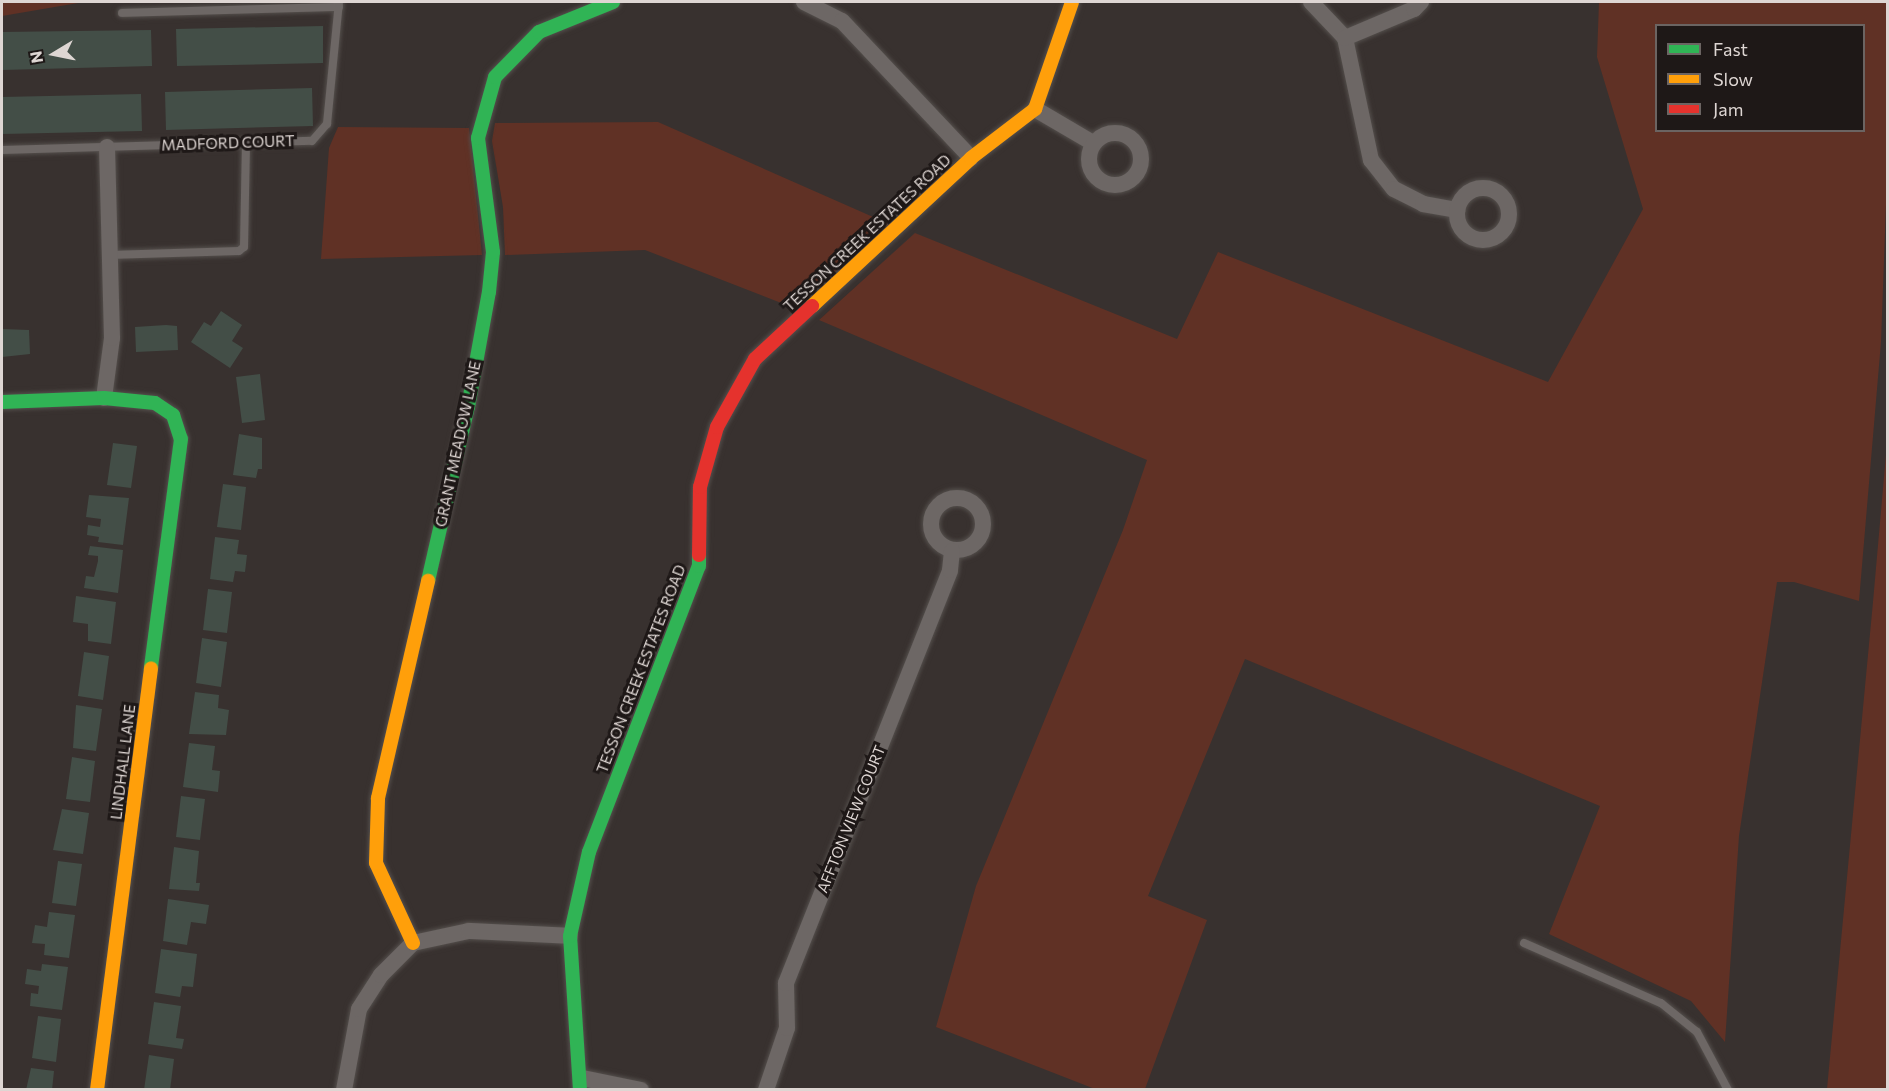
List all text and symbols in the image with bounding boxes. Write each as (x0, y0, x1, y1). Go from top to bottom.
north arrow (24, 24, 84, 84)
legend (1655, 24, 1865, 132)
text: Fast (1713, 38, 1748, 60)
text: N (25, 50, 46, 65)
text: Slow (1713, 68, 1753, 90)
text: Jam (1713, 98, 1743, 120)
street label: MADFORD COURT (161, 132, 295, 154)
street label: TESSON CREEK ESTATES ROAD (780, 151, 954, 315)
street label: GRANT MEADOW LANE (432, 359, 484, 529)
street label: TESSON CREEK ESTATES ROAD (593, 562, 689, 776)
street label: LINDHALL LANE (107, 703, 139, 821)
street label: AFFTON VIEW COURT (813, 743, 889, 895)

